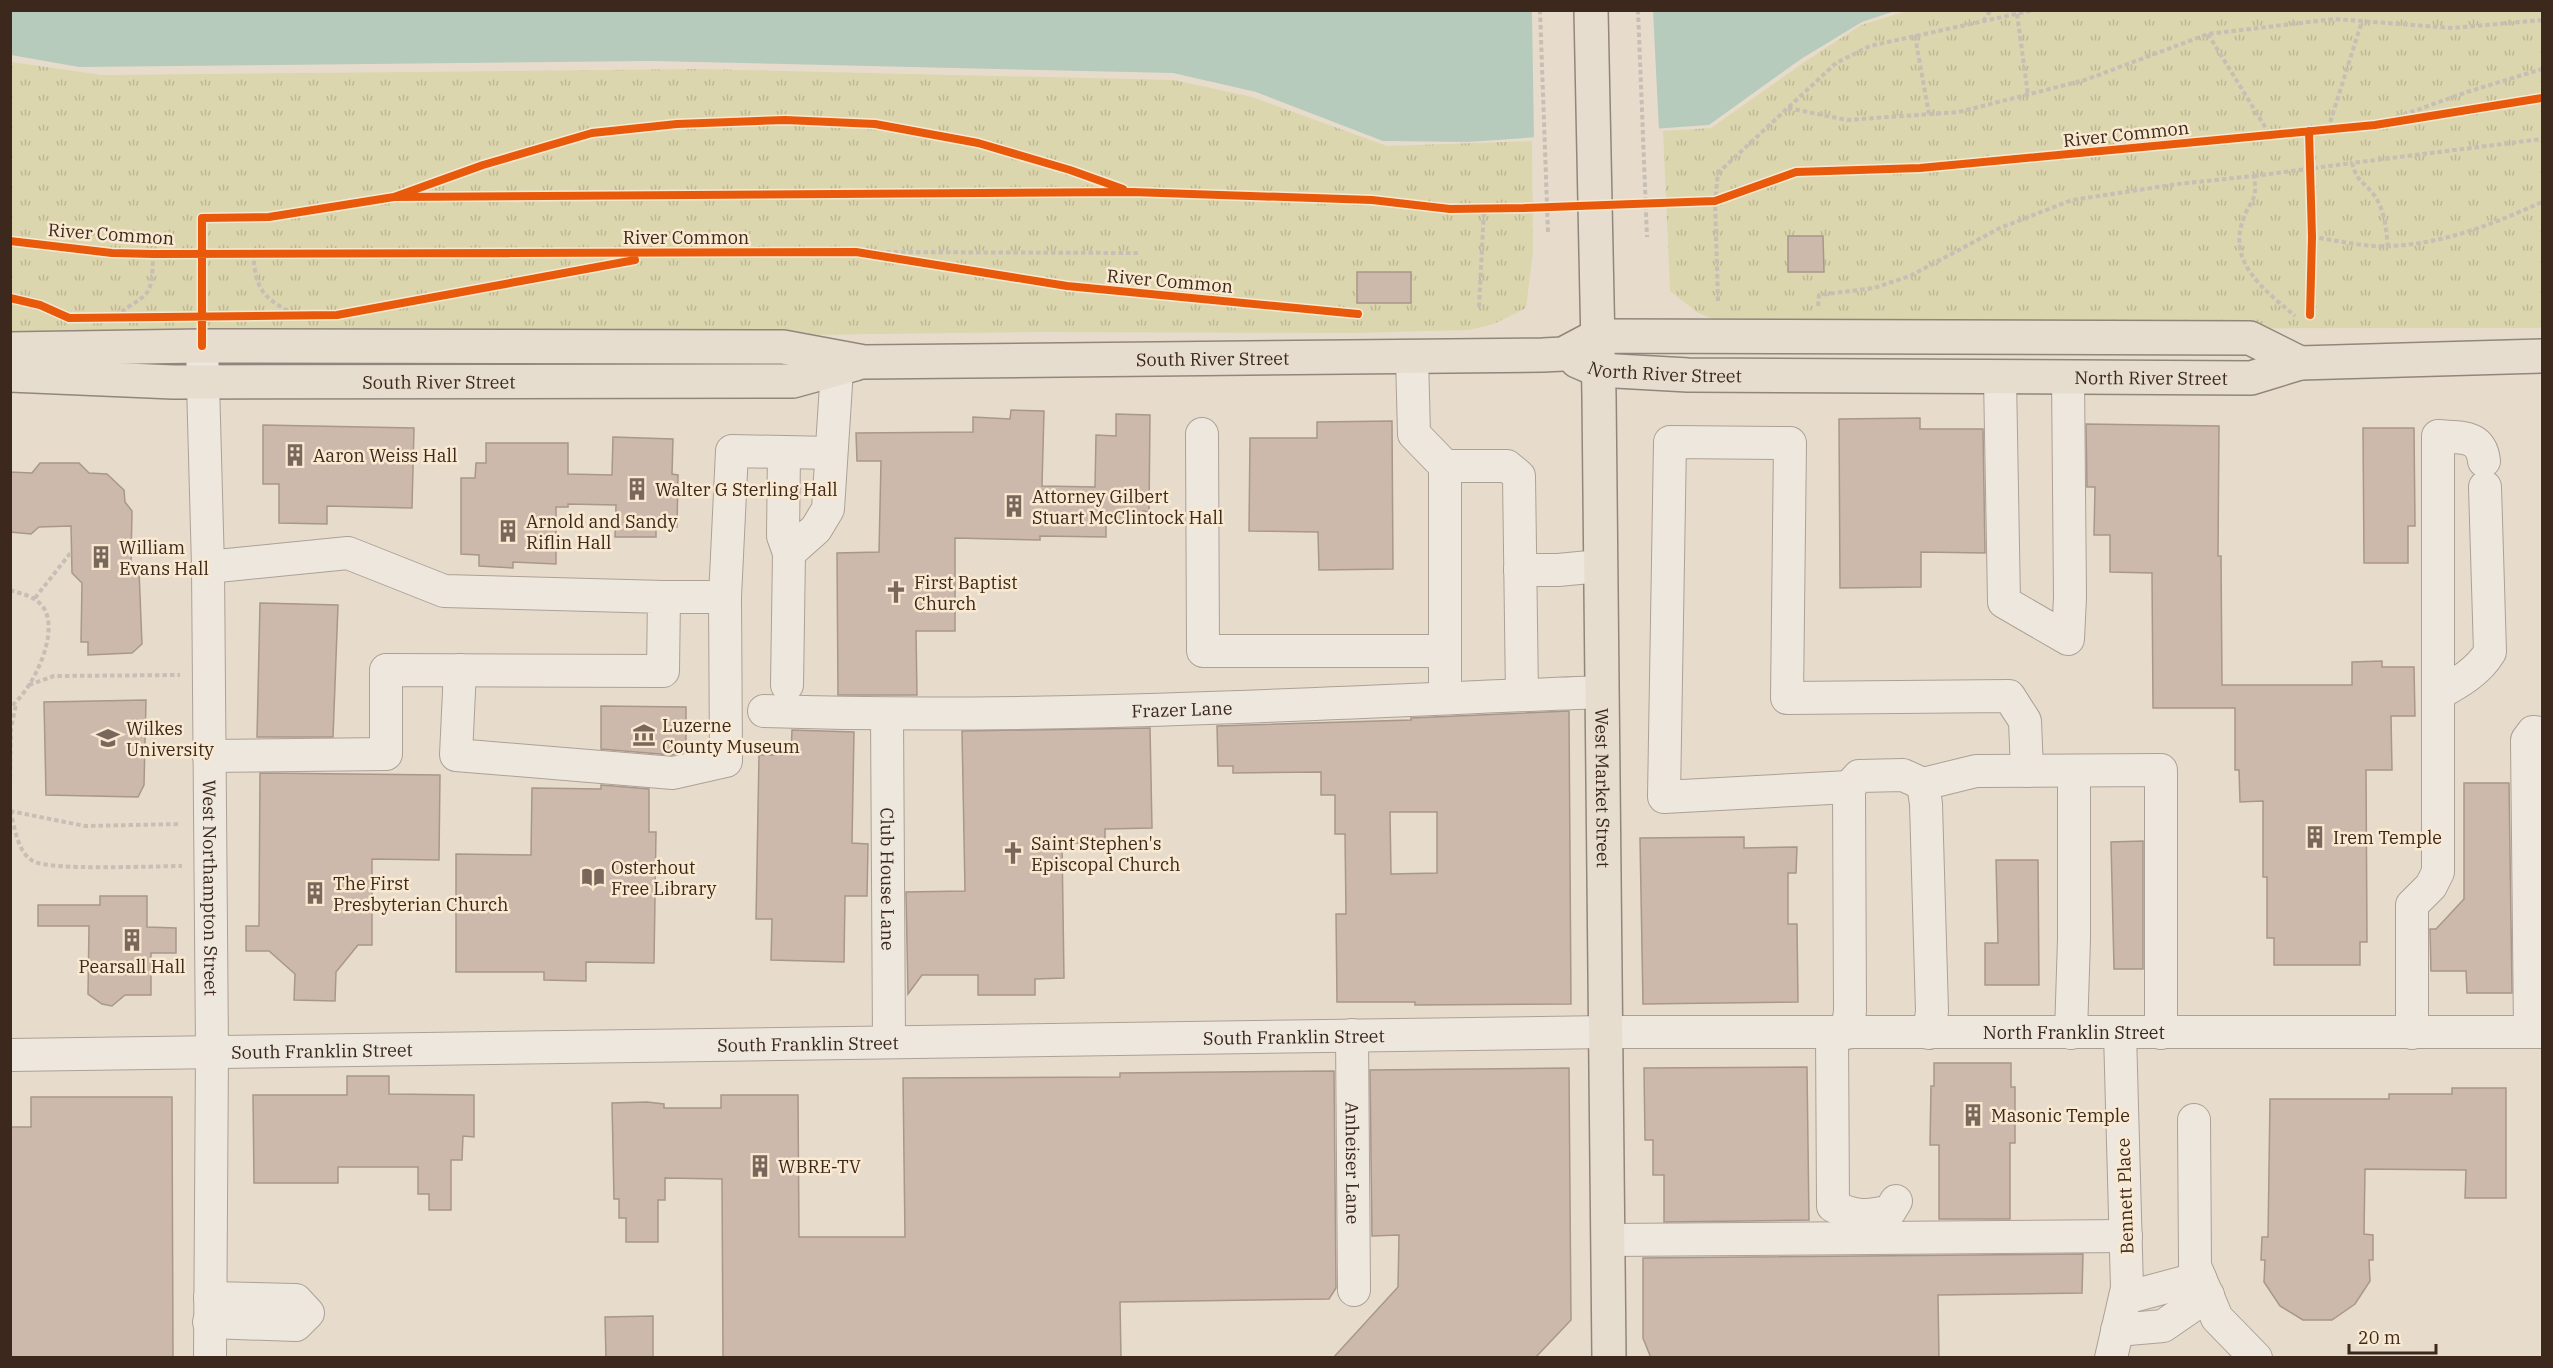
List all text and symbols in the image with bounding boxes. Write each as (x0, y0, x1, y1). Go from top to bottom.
street label: River Common (2062, 116, 2190, 152)
street label: River Common (47, 218, 175, 250)
street label: River Common (623, 226, 749, 249)
street label: River Common (1106, 264, 1234, 298)
street label: South River Street (1136, 346, 1289, 371)
street label: North River Street (1585, 356, 1742, 387)
street label: North River Street (2074, 366, 2228, 389)
street label: South River Street (362, 370, 516, 393)
building icon: Aaron Weiss Hall (282, 442, 308, 468)
place label: Aaron Weiss Hall (313, 444, 457, 467)
building icon: Walter G Sterling Hall (624, 476, 650, 502)
place label: Walter G Sterling Hall (655, 478, 838, 501)
place label: Attorney Gilbert Stuart McClintock Hall (1032, 485, 1223, 529)
building icon: Attorney Gilbert Stuart McClintock Hall (1001, 493, 1027, 519)
place label: Arnold and Sandy Riflin Hall (526, 510, 678, 554)
building icon: Arnold and Sandy Riflin Hall (495, 518, 521, 544)
place label: William Evans Hall (119, 536, 209, 580)
building icon: William Evans Hall (88, 544, 114, 570)
place label: First Baptist Church (914, 571, 1018, 615)
church icon: First Baptist Church (883, 579, 909, 605)
street label: Frazer Lane (1131, 696, 1233, 722)
street label: West Market Street (1591, 708, 1615, 868)
place label: Luzerne County Museum (662, 714, 800, 758)
place label: Wilkes University (126, 717, 214, 761)
museum icon: Luzerne County Museum (631, 722, 657, 748)
school or university icon: Wilkes University (95, 725, 121, 751)
street label: West Northampton Street (198, 780, 223, 996)
street label: Club House Lane (876, 807, 900, 951)
building icon: Irem Temple (2302, 824, 2328, 850)
place label: Irem Temple (2333, 826, 2442, 849)
place label: Saint Stephen's Episcopal Church (1031, 832, 1180, 876)
church icon: Saint Stephen's Episcopal Church (1000, 840, 1026, 866)
place label: Osterhout Free Library (611, 856, 717, 900)
library icon: Osterhout Free Library (580, 864, 606, 890)
place label: The First Presbyterian Church (333, 872, 509, 916)
building icon: The First Presbyterian Church (302, 880, 328, 906)
building icon: Pearsall Hall (119, 927, 145, 953)
place label: Pearsall Hall (79, 955, 185, 978)
street label: North Franklin Street (1983, 1021, 2165, 1044)
street label: South Franklin Street (1203, 1024, 1385, 1049)
street label: South Franklin Street (717, 1031, 899, 1056)
street label: South Franklin Street (231, 1038, 413, 1063)
street label: Anheiser Lane (1341, 1102, 1365, 1224)
building icon: Masonic Temple (1960, 1102, 1986, 1128)
place label: Masonic Temple (1991, 1104, 2130, 1127)
street label: Bennett Place (2111, 1137, 2139, 1255)
building icon: WBRE-TV (747, 1153, 773, 1179)
place label: WBRE-TV (778, 1155, 861, 1178)
scale bar (2349, 1317, 2436, 1355)
text: 20 m (2358, 1326, 2401, 1349)

